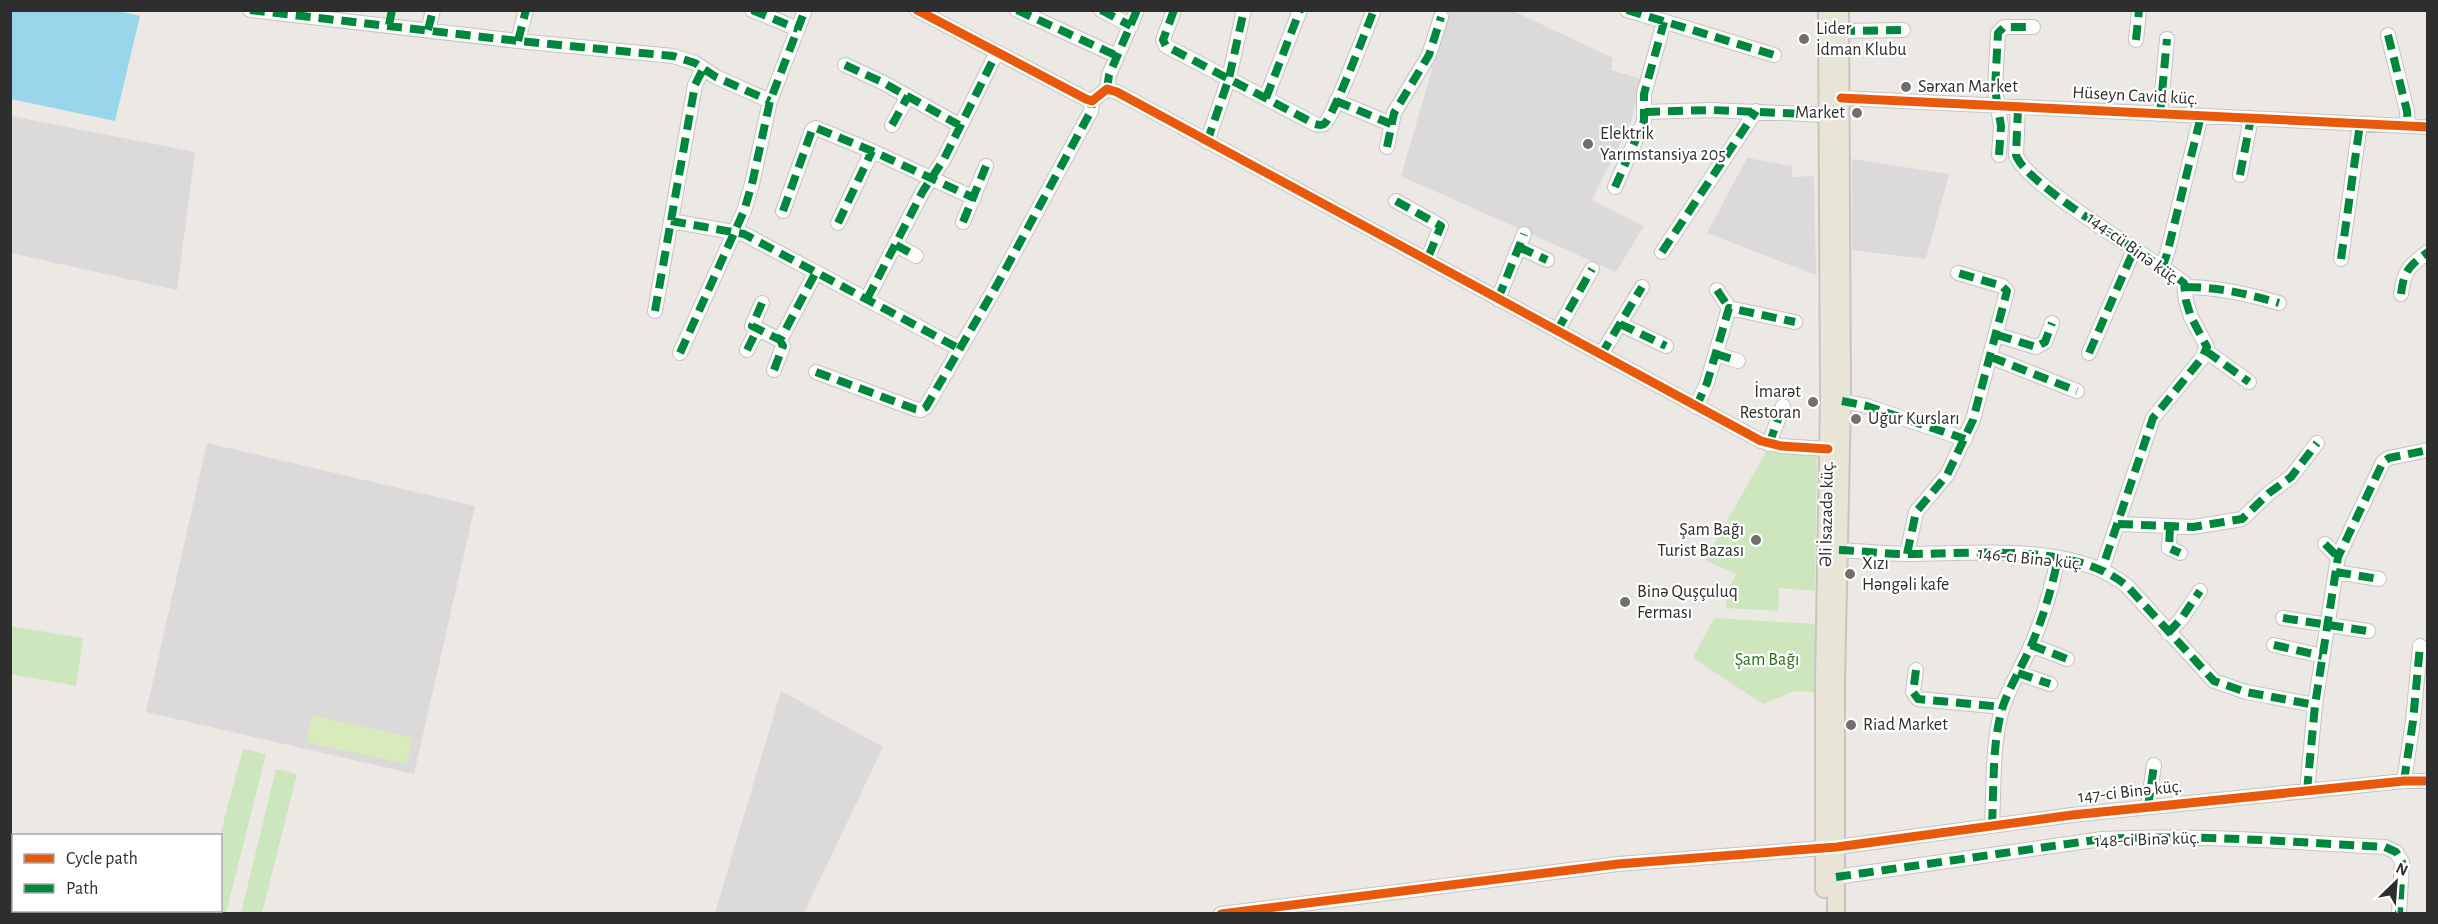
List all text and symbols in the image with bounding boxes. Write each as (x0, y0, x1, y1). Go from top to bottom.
place label: Lider İdman Klubu (1816, 20, 1907, 59)
marker: Lider İdman Klubu (1797, 32, 1811, 46)
place label: Sərxan Market (1918, 78, 2018, 96)
marker: Sərxan Market (1899, 80, 1913, 94)
street label: Hüseyn Cavid küç. (2072, 84, 2198, 108)
place label: Market (1795, 104, 1845, 122)
marker: Market (1850, 106, 1864, 120)
place label: Elektrik Yarımstansiya 205 (1600, 125, 1726, 164)
marker: Elektrik Yarımstansiya 205 (1581, 137, 1595, 151)
street label: 144-cü Binə küç. (2083, 209, 2183, 289)
place label: İmarət Restoran (1739, 381, 1801, 422)
marker: İmarət Restoran (1806, 395, 1820, 409)
place label: Uğur Kursları (1868, 410, 1960, 428)
marker: Uğur Kursları (1849, 412, 1863, 426)
street label: Əli İsazadə küç. (1815, 461, 1837, 567)
place label: Şam Bağı Turist Bazası (1657, 521, 1744, 560)
marker: Şam Bağı Turist Bazası (1749, 533, 1763, 547)
street label: 146-cı Binə küç. (1977, 545, 2083, 573)
place label: Xızı Həngəli kafe (1862, 555, 1949, 594)
marker: Xızı Həngəli kafe (1843, 567, 1857, 581)
place label: Binə Quşçuluq Ferması (1637, 583, 1738, 622)
marker: Binə Quşçuluq Ferması (1618, 595, 1632, 609)
park label: Şam Bağı (1735, 651, 1799, 669)
place label: Riad Market (1863, 716, 1948, 734)
marker: Riad Market (1844, 718, 1858, 732)
street label: 147-ci Binə küç. (2077, 778, 2183, 806)
street label: 148-ci Binə küç. (2094, 829, 2200, 851)
legend (12, 834, 222, 912)
text: Cycle path (66, 850, 138, 868)
north arrow (2366, 852, 2426, 912)
text: N (2393, 860, 2410, 879)
text: Path (66, 880, 98, 898)

